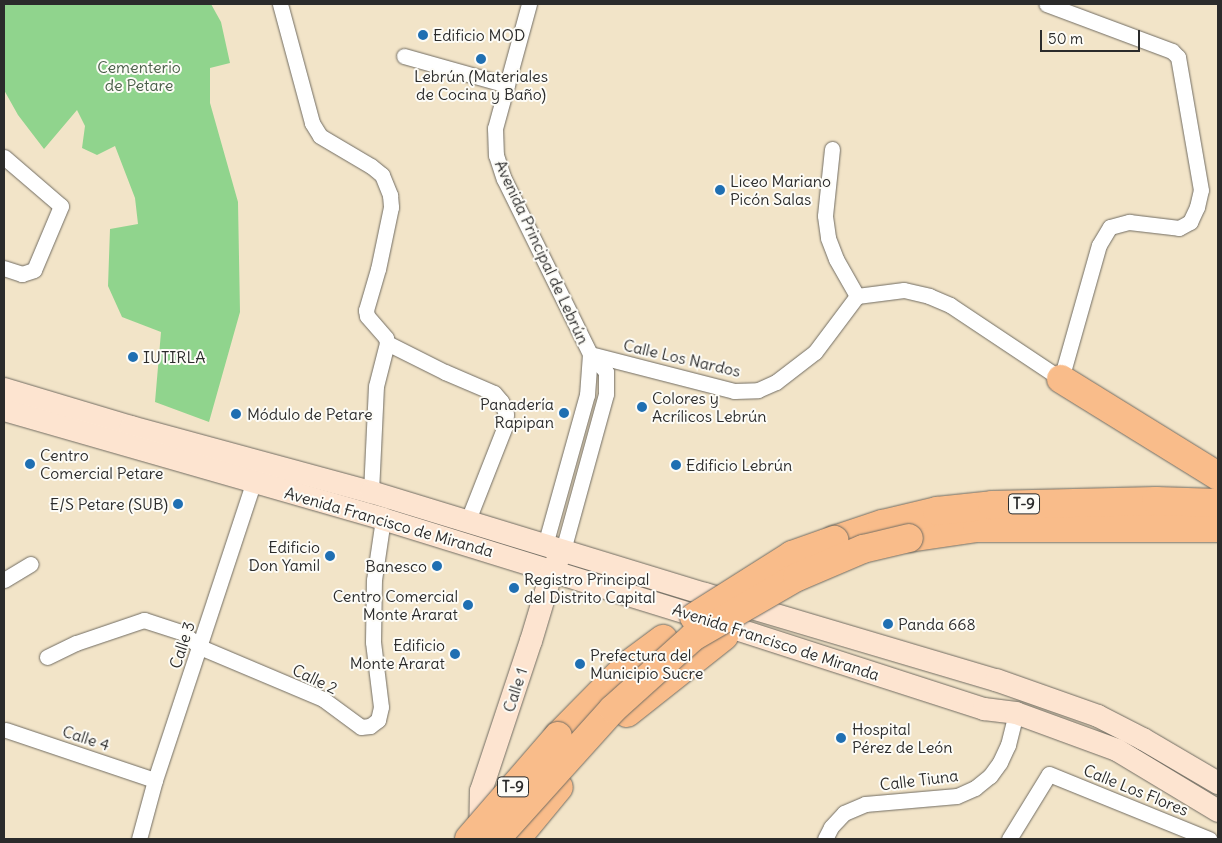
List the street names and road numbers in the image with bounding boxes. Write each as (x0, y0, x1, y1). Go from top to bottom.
street label: Avenida Principal de Lebrún (491, 157, 593, 347)
street label: Calle Los Nardos (621, 335, 743, 381)
street label: Avenida Francisco de Miranda (282, 483, 496, 561)
road number: T-9 (1008, 492, 1040, 516)
street label: Avenida Francisco de Miranda (670, 599, 882, 685)
street label: Calle 3 (165, 619, 199, 671)
street label: Calle 2 (289, 660, 341, 698)
street label: Calle 1 (499, 665, 531, 715)
street label: Calle 4 (60, 721, 112, 755)
street label: Calle Los Flores (1081, 760, 1191, 820)
street label: Calle Tiuna (879, 766, 959, 794)
road number: T-9 (497, 774, 529, 800)

